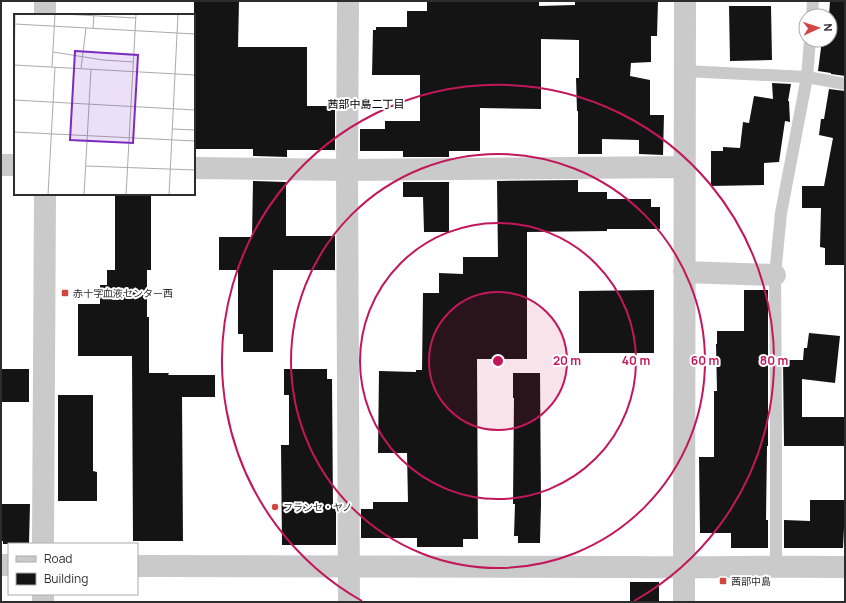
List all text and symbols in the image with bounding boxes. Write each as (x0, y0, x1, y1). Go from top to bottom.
north arrow (798, 8, 838, 48)
inset map (14, 14, 195, 195)
text: N (821, 23, 836, 32)
district label: 茜部中島二丁目 (328, 96, 405, 111)
place label: 赤十字血液センター西 (73, 286, 173, 300)
marker: 赤十字血液センター西 (60, 288, 70, 298)
text: 20 m (553, 352, 581, 369)
text: 40 m (622, 352, 650, 369)
text: 60 m (691, 352, 719, 369)
text: 80 m (760, 352, 788, 369)
centre of rings (491, 354, 505, 368)
place label: フランセ・ヤノ (283, 500, 352, 514)
marker: フランセ・ヤノ (270, 502, 280, 512)
legend (8, 543, 138, 595)
text: Road (44, 550, 72, 567)
text: Building (44, 570, 88, 587)
place label: 茜部中島 (731, 574, 771, 588)
marker: 茜部中島 (718, 576, 728, 586)

